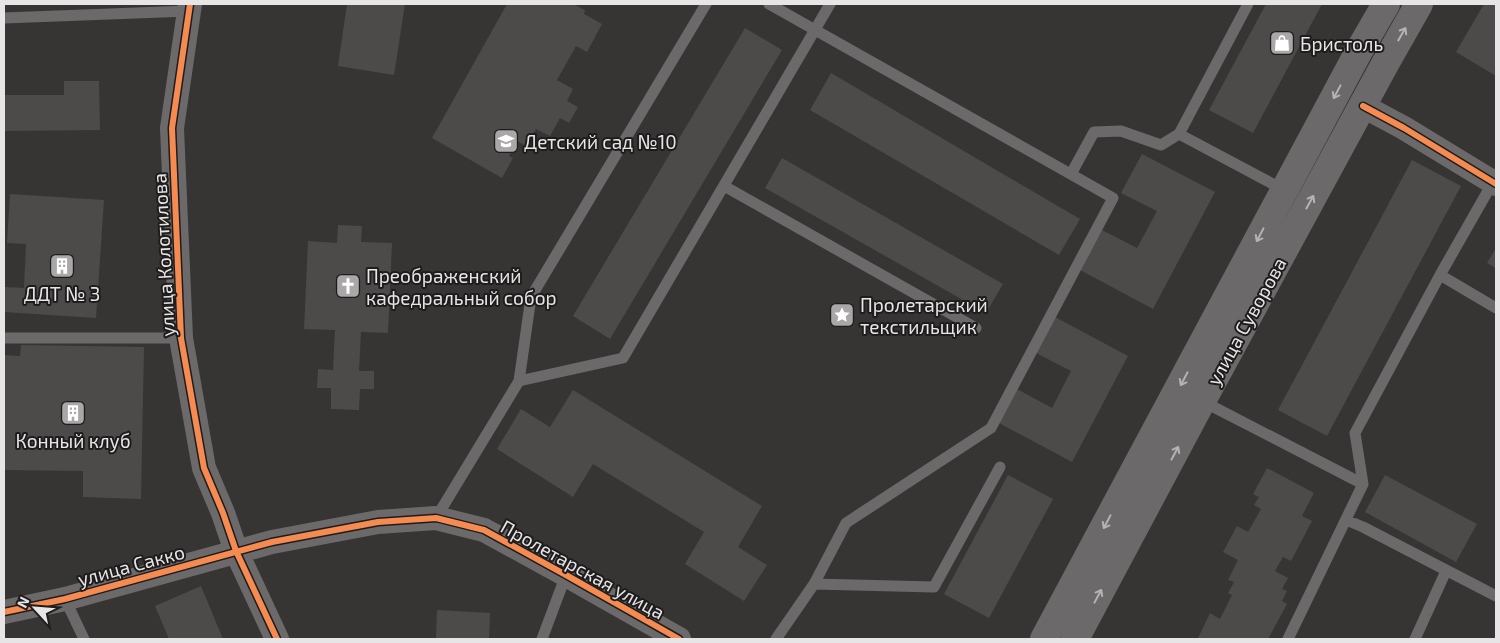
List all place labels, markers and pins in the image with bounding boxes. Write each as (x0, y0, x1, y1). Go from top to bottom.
shop icon: Бристоль (1269, 30, 1295, 56)
place label: Бристоль (1300, 32, 1383, 55)
school or university icon: Детский сад №10 (493, 128, 519, 154)
place label: Детский сад №10 (524, 130, 677, 153)
building icon: ДДТ № 3 (49, 253, 75, 279)
place label: Преображенский кафедральный собор (366, 264, 557, 309)
church icon: Преображенский кафедральный собор (335, 273, 361, 299)
place label: ДДТ № 3 (24, 282, 100, 305)
place label: Пролетарский текстильщик (860, 293, 988, 338)
place icon: Пролетарский текстильщик (829, 302, 855, 328)
building icon: Конный клуб (60, 400, 86, 426)
place label: Конный клуб (15, 429, 131, 453)

